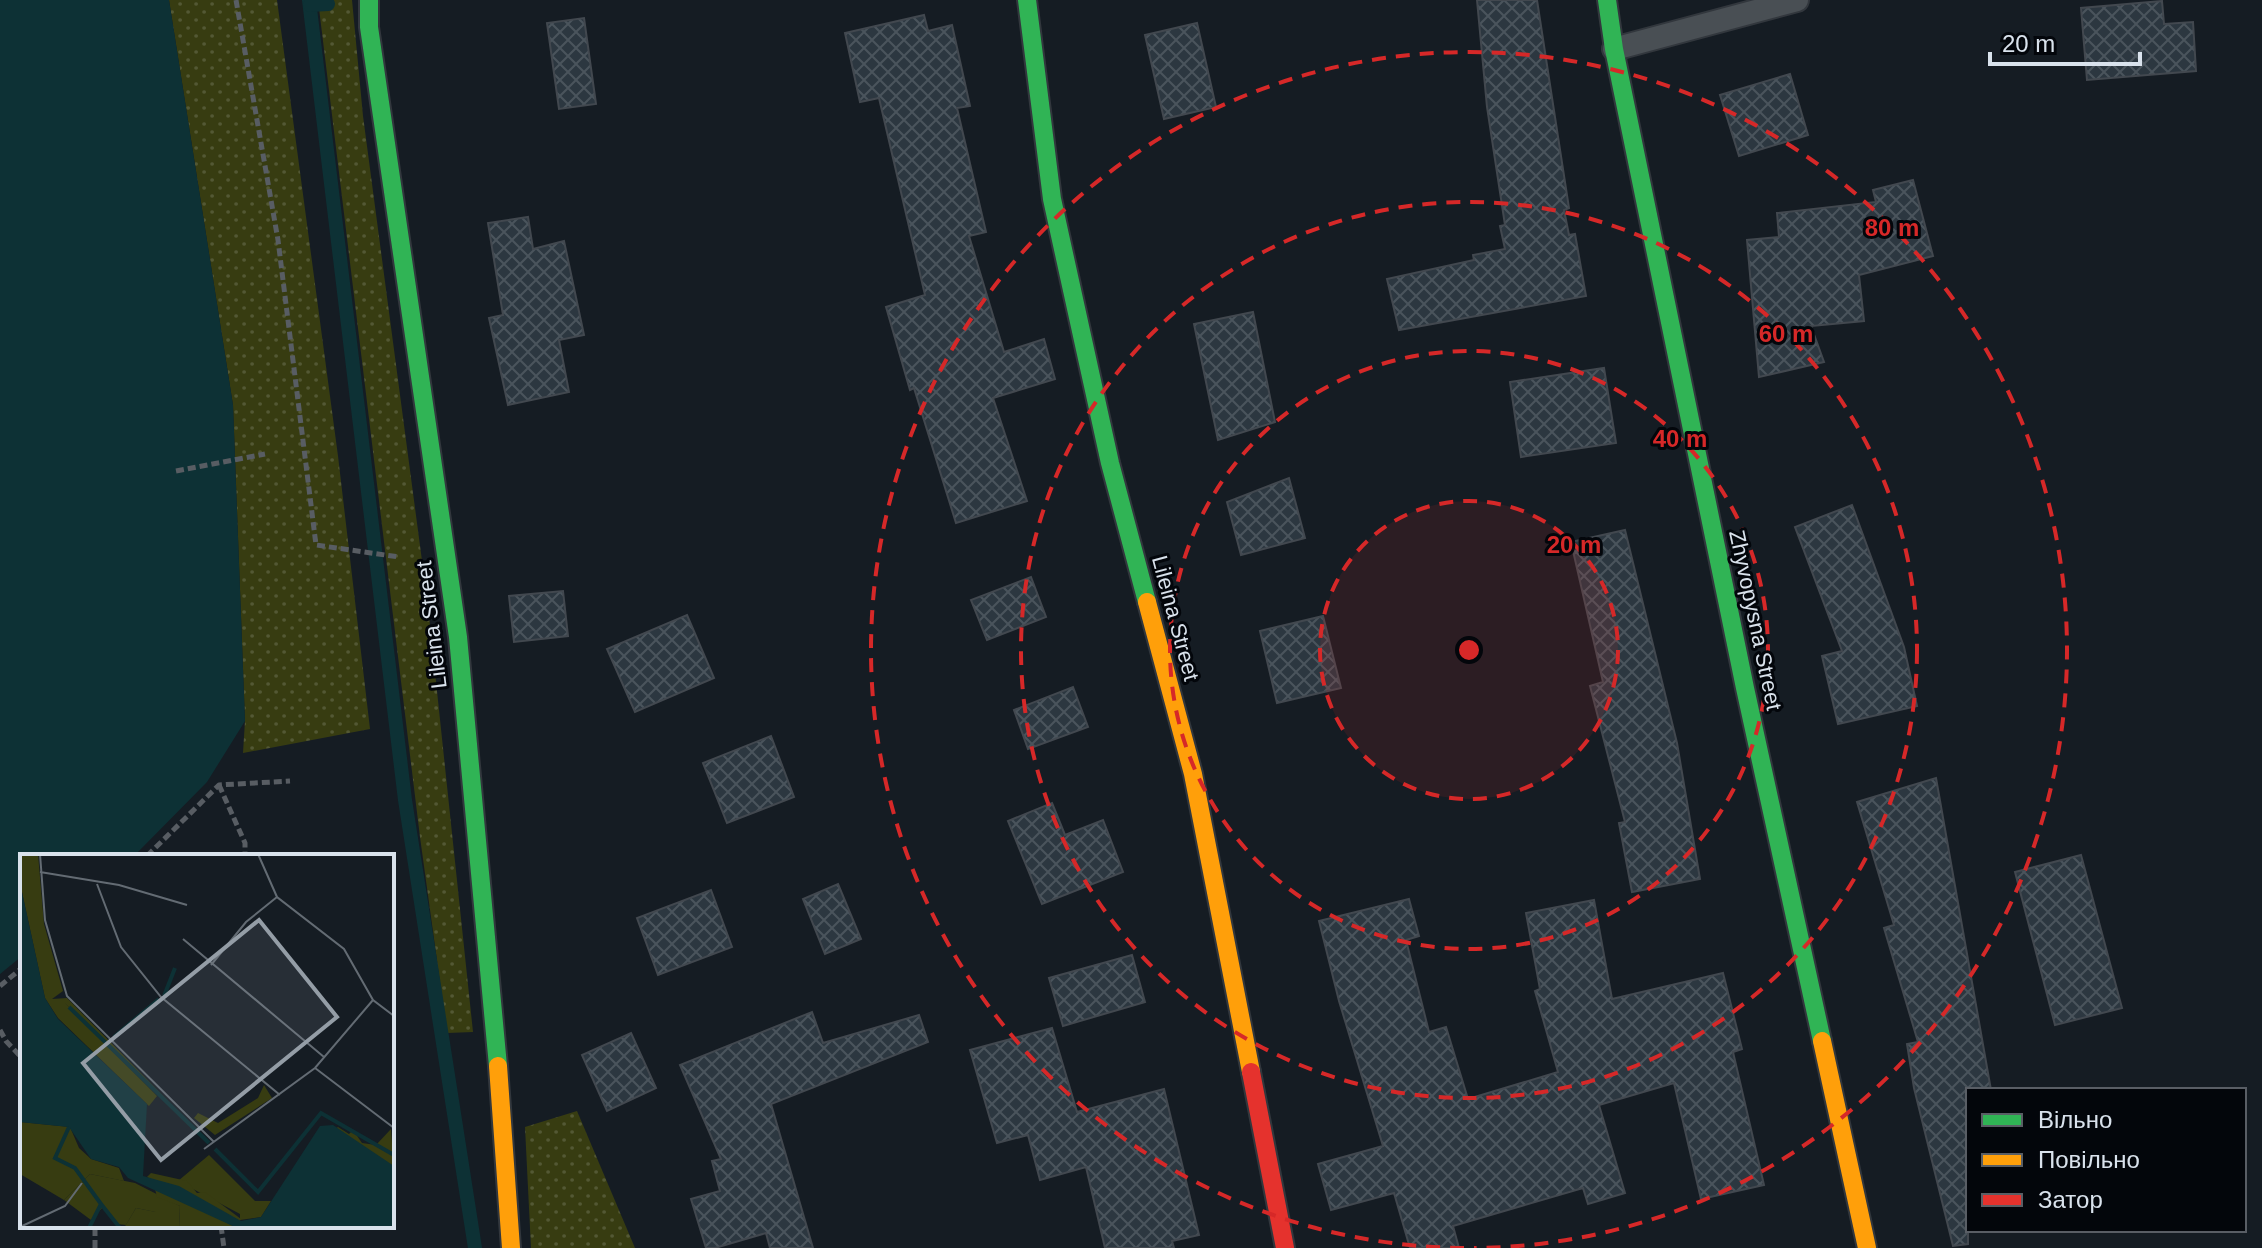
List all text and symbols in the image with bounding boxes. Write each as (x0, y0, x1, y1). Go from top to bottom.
scale bar (1990, 16, 2140, 66)
text: 20 m (2002, 30, 2055, 57)
text: 80 m (1865, 214, 1919, 241)
text: 60 m (1759, 320, 1813, 347)
text: 40 m (1653, 425, 1707, 452)
street label: Zhyvopysna Street (1724, 528, 1787, 712)
text: 20 m (1547, 531, 1601, 558)
street label: Lileina Street (1147, 553, 1204, 683)
street label: Lileina Street (411, 560, 452, 690)
centre of rings (1455, 636, 1483, 664)
inset map (20, 854, 394, 1228)
legend (1966, 1088, 2246, 1232)
text: Вільно (2038, 1106, 2112, 1133)
text: Повільно (2038, 1146, 2140, 1173)
text: Затор (2038, 1186, 2103, 1213)

